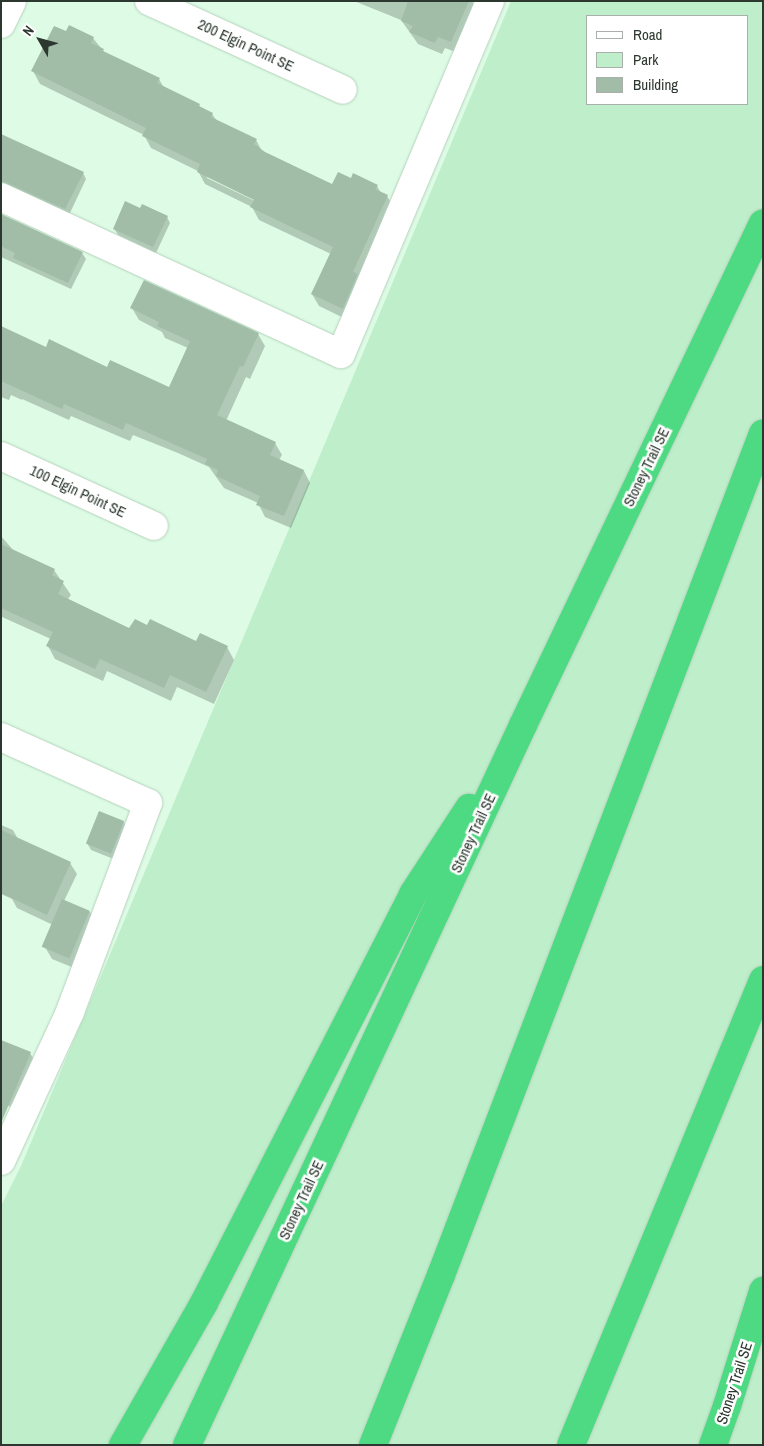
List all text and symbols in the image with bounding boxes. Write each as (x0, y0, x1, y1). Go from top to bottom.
north arrow (15, 15, 65, 65)
street label: 200 Elgin Point SE (195, 15, 297, 75)
legend (586, 15, 749, 105)
text: N (19, 22, 38, 40)
text: Road (633, 24, 662, 45)
text: Park (633, 49, 658, 70)
text: Building (633, 74, 678, 95)
street label: Stoney Trail SE (619, 425, 673, 509)
street label: 100 Elgin Point SE (27, 461, 129, 521)
street label: Stoney Trail SE (447, 790, 499, 876)
street label: Stoney Trail SE (275, 1157, 327, 1243)
street label: Stoney Trail SE (712, 1339, 756, 1427)

